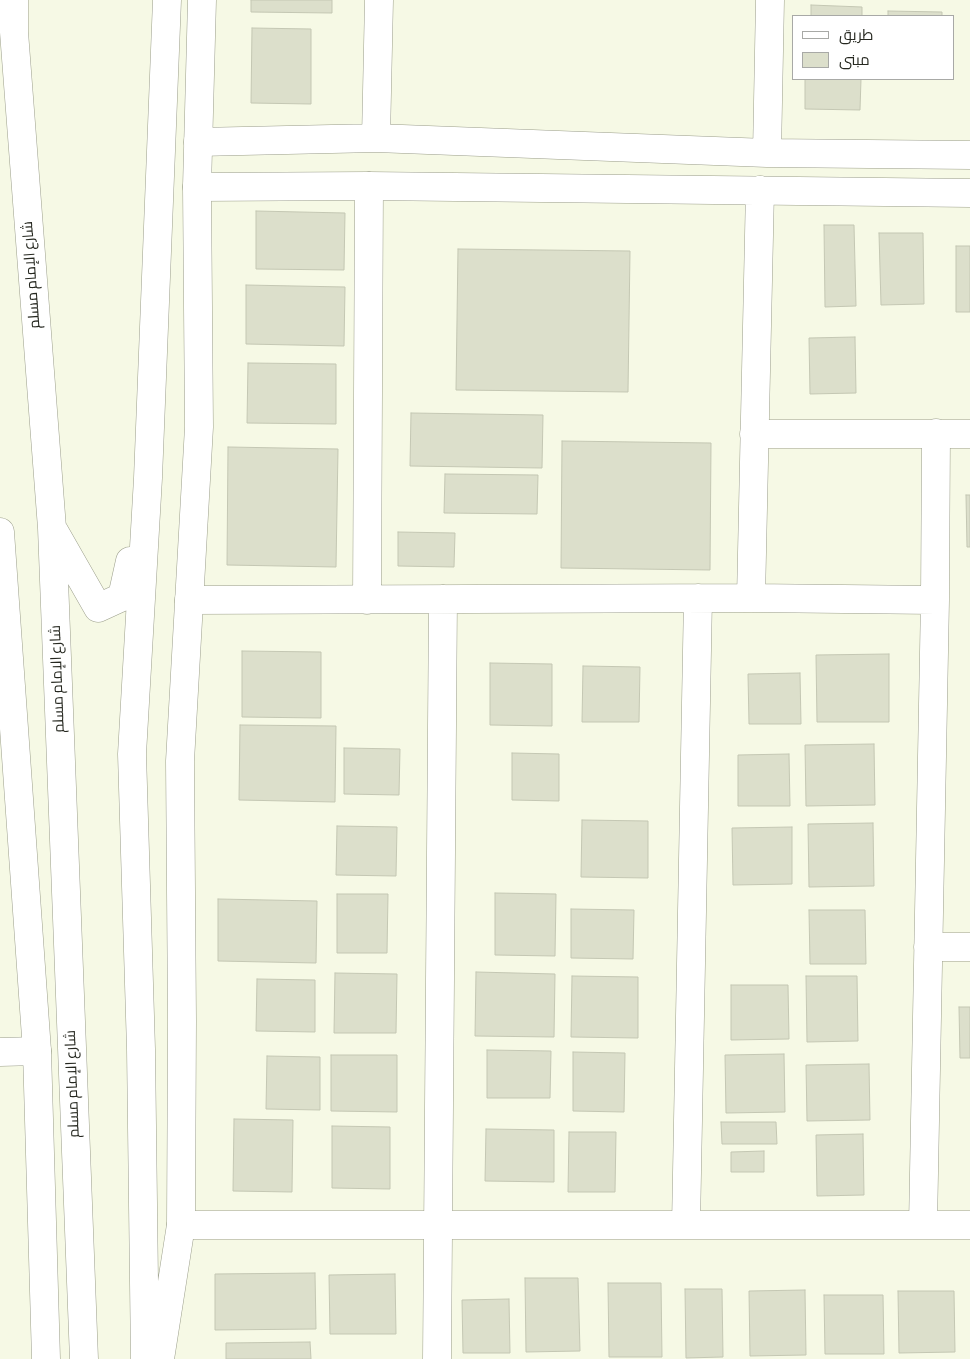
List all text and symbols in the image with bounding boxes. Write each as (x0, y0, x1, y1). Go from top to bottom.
legend (792, 15, 955, 80)
text: طريق (839, 26, 873, 45)
text: مبنى (839, 51, 870, 70)
street label: شارع الإمام مسلم (19, 221, 45, 329)
street label: شارع الإمام مسلم (47, 625, 69, 733)
street label: شارع الإمام مسلم (62, 1030, 84, 1138)

